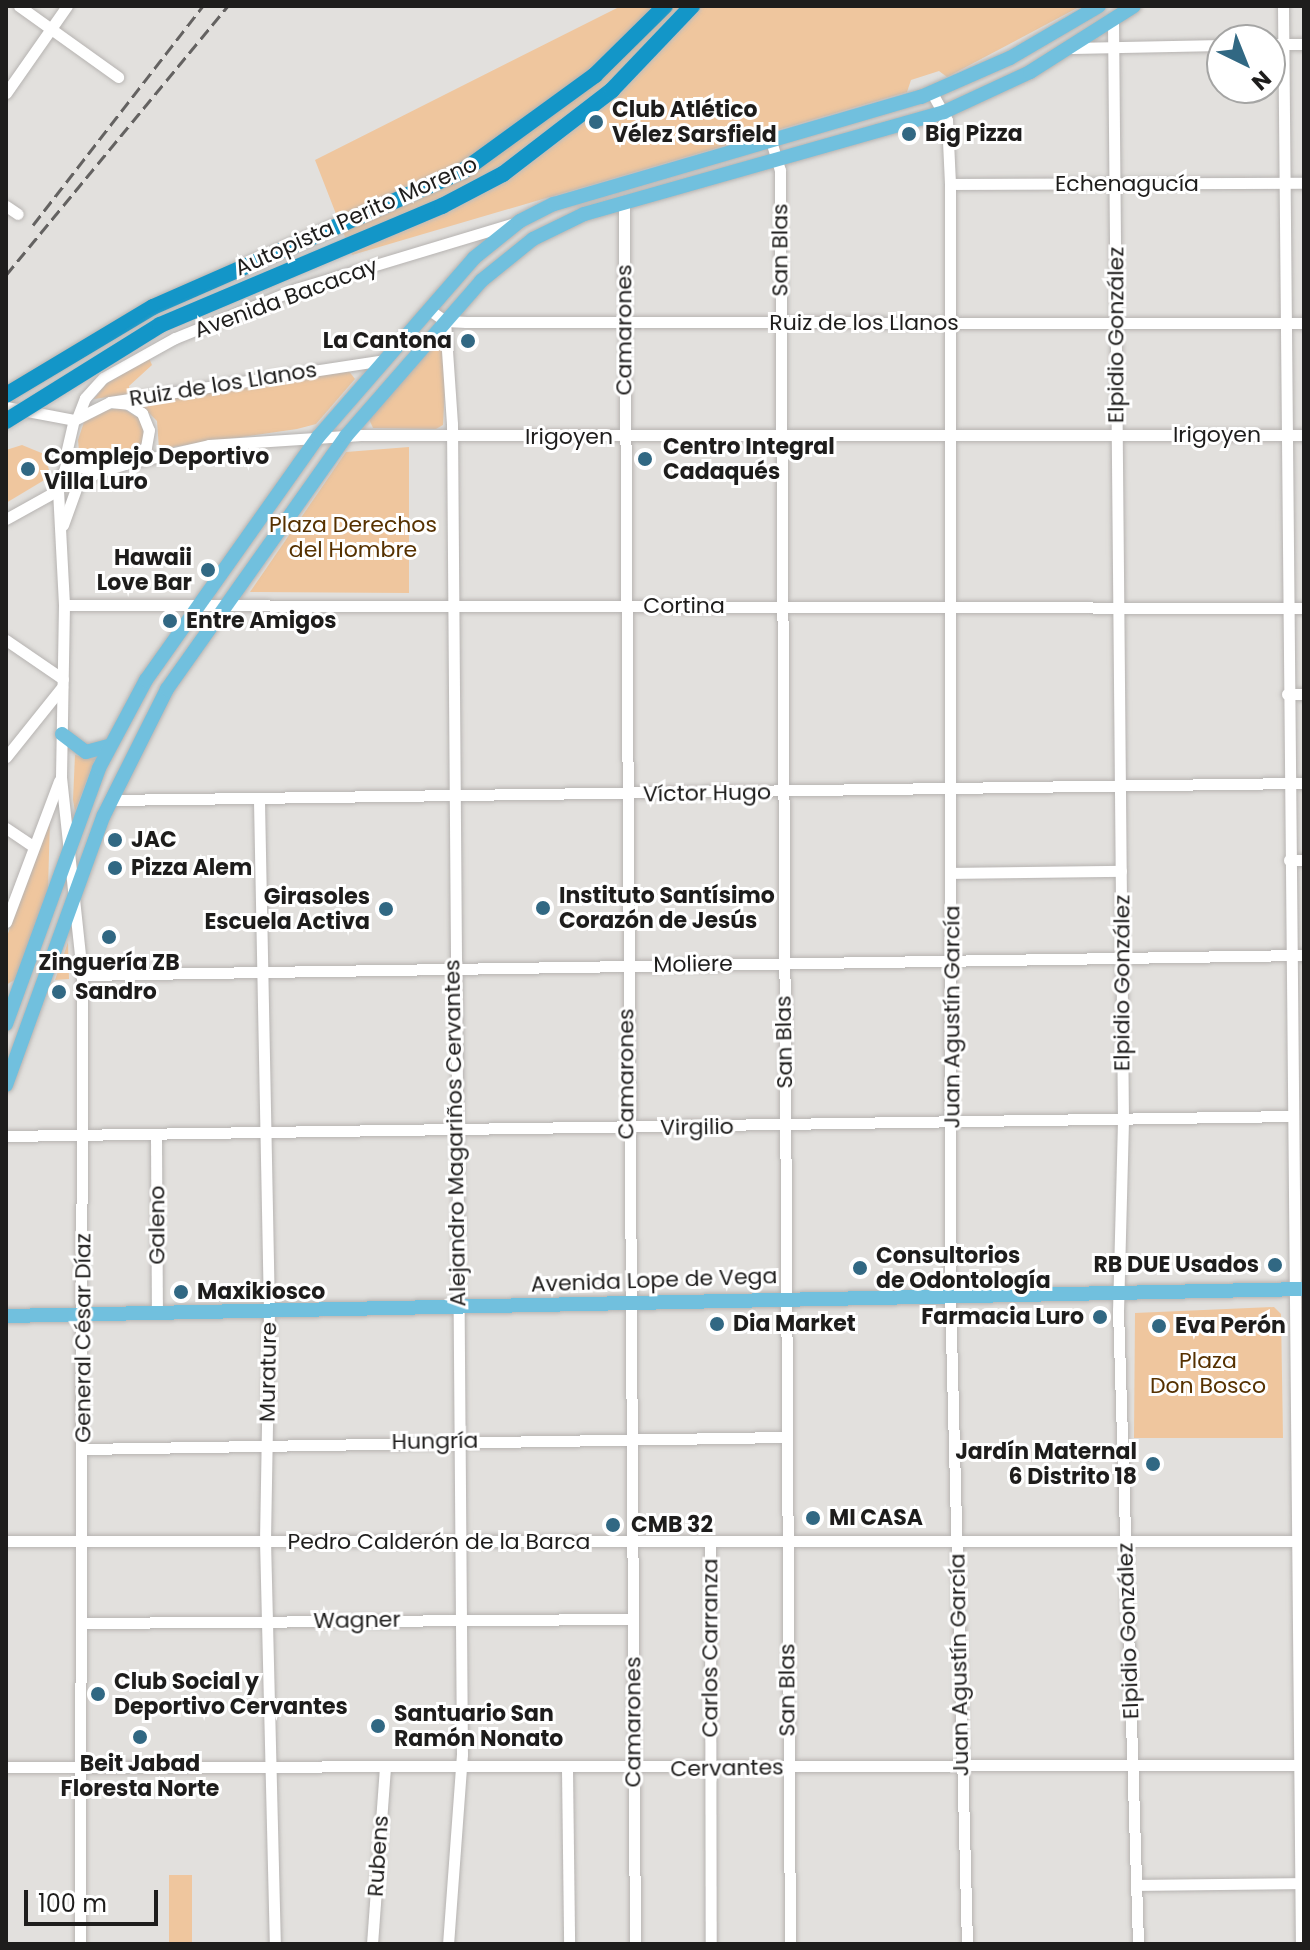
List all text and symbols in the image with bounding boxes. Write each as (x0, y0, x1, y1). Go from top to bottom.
north arrow (1206, 24, 1286, 104)
text: N (1245, 63, 1278, 97)
place label: Club Atlético Vélez Sarsfield (612, 96, 777, 148)
marker: Club Atlético Vélez Sarsfield (587, 113, 605, 131)
place label: Big Pizza (925, 121, 1023, 147)
marker: Big Pizza (900, 125, 918, 143)
street label: Autopista Perito Moreno (231, 151, 481, 281)
street label: Echenagucía (1055, 171, 1199, 197)
street label: San Blas (767, 204, 793, 296)
street label: Elpidio González (1103, 247, 1129, 423)
street label: Avenida Bacacay (191, 253, 381, 343)
street label: Camarones (611, 265, 637, 395)
street label: Ruiz de los Llanos (769, 310, 959, 336)
place label: La Cantona (323, 328, 452, 354)
marker: La Cantona (459, 332, 477, 350)
street label: Ruiz de los Llanos (127, 356, 319, 412)
street label: Irigoyen (1173, 422, 1261, 448)
street label: Irigoyen (525, 424, 613, 450)
place label: Centro Integral Cadaqués (663, 433, 835, 484)
place label: Complejo Deportivo Villa Luro (44, 443, 269, 494)
marker: Centro Integral Cadaqués (634, 448, 656, 470)
marker: Complejo Deportivo Villa Luro (19, 460, 37, 478)
park label: Plaza Derechos del Hombre (269, 511, 437, 562)
place label: Hawaii Love Bar (97, 544, 192, 596)
marker: Hawaii Love Bar (199, 561, 217, 579)
street label: Cortina (643, 593, 725, 619)
place label: Entre Amigos (186, 608, 337, 634)
marker: Entre Amigos (161, 612, 179, 630)
street label: Víctor Hugo (643, 779, 771, 807)
place label: JAC (131, 827, 177, 853)
marker: JAC (106, 831, 124, 849)
place label: Pizza Alem (131, 855, 252, 881)
marker: Pizza Alem (106, 859, 124, 877)
place label: Instituto Santísimo Corazón de Jesús (559, 882, 775, 934)
place label: Girasoles Escuela Activa (204, 883, 370, 934)
street label: Elpidio González (1109, 895, 1135, 1071)
marker: Instituto Santísimo Corazón de Jesús (534, 899, 552, 917)
marker: Girasoles Escuela Activa (377, 900, 395, 918)
street label: Juan Agustín García (939, 905, 965, 1129)
marker: Zinguería ZB (100, 928, 118, 946)
place label: Zinguería ZB (38, 950, 180, 976)
street label: Moliere (653, 950, 733, 978)
street label: Alejandro Magariños Cervantes (439, 959, 471, 1307)
place label: Sandro (75, 979, 157, 1005)
marker: Sandro (50, 983, 68, 1001)
street label: San Blas (770, 995, 798, 1089)
street label: Camarones (613, 1009, 639, 1139)
street label: Virgilio (660, 1113, 734, 1141)
street label: Galeno (144, 1185, 170, 1265)
street label: General César Díaz (70, 1233, 96, 1443)
place label: Consultorios de Odontología (876, 1242, 1051, 1294)
place label: RB DUE Usados (1093, 1252, 1259, 1278)
marker: RB DUE Usados (1266, 1256, 1284, 1274)
marker: Consultorios de Odontología (851, 1259, 869, 1277)
street label: Avenida Lope de Vega (530, 1263, 778, 1297)
place label: Maxikiosco (197, 1279, 325, 1305)
marker: Maxikiosco (172, 1283, 190, 1301)
place label: Farmacia Luro (921, 1304, 1084, 1330)
marker: Farmacia Luro (1091, 1308, 1109, 1326)
place label: Dia Market (733, 1311, 856, 1337)
place label: Eva Perón (1175, 1313, 1286, 1339)
marker: Dia Market (708, 1315, 726, 1333)
marker: Eva Perón (1150, 1317, 1168, 1335)
street label: Murature (254, 1322, 282, 1422)
park label: Plaza Don Bosco (1150, 1347, 1266, 1398)
street label: Hungría (391, 1427, 479, 1455)
place label: Jardín Maternal 6 Distrito 18 (955, 1438, 1137, 1490)
marker: Jardín Maternal 6 Distrito 18 (1144, 1455, 1162, 1473)
place label: MI CASA (829, 1505, 923, 1531)
marker: MI CASA (804, 1509, 822, 1527)
place label: CMB 32 (631, 1512, 713, 1538)
marker: CMB 32 (602, 1514, 624, 1536)
street label: Pedro Calderón de la Barca (288, 1529, 590, 1555)
street label: Elpidio González (1112, 1542, 1144, 1720)
street label: Juan Agustín García (944, 1553, 974, 1777)
street label: Carlos Carranza (697, 1558, 723, 1738)
street label: Wagner (313, 1606, 401, 1634)
street label: San Blas (774, 1644, 800, 1736)
street label: Camarones (620, 1657, 646, 1787)
place label: Club Social y Deportivo Cervantes (114, 1668, 348, 1720)
marker: Club Social y Deportivo Cervantes (89, 1685, 107, 1703)
place label: Santuario San Ramón Nonato (394, 1700, 563, 1752)
marker: Santuario San Ramón Nonato (369, 1717, 387, 1735)
marker: Beit Jabad Floresta Norte (131, 1728, 149, 1746)
place label: Beit Jabad Floresta Norte (61, 1750, 219, 1802)
street label: Cervantes (670, 1754, 784, 1782)
street label: Rubens (362, 1814, 394, 1898)
scale bar (28, 1874, 162, 1924)
text: 100 m (38, 1887, 107, 1920)

